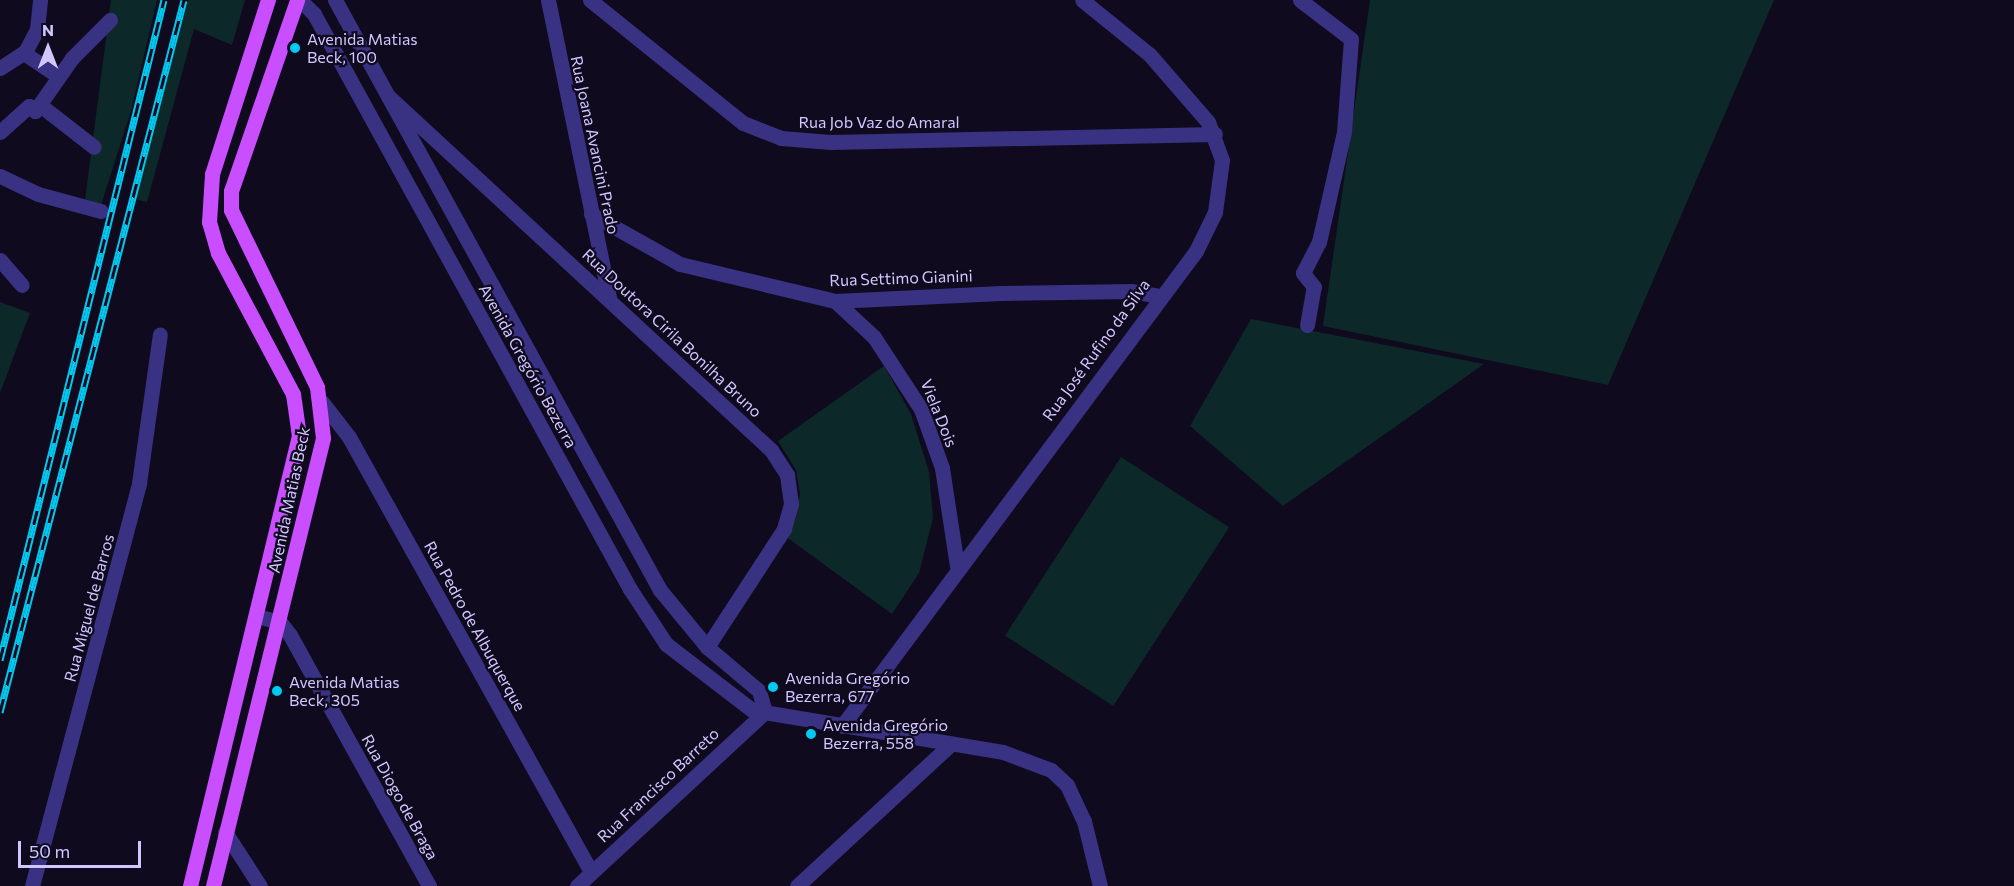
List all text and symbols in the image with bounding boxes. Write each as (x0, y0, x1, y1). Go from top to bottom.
north arrow (18, 18, 78, 78)
text: N (42, 20, 54, 39)
place label: Avenida Matias Beck, 100 (307, 29, 418, 67)
marker: Avenida Matias Beck, 100 (288, 41, 302, 55)
street label: Rua Joana Avancini Prado (567, 54, 623, 236)
street label: Rua Job Vaz do Amaral (798, 112, 960, 132)
street label: Rua Doutora Cirila Bonilha Bruno (578, 245, 766, 421)
street label: Rua Settimo Gianini (829, 266, 973, 290)
street label: Rua José Rufino da Silva (1038, 275, 1154, 425)
street label: Avenida Gregório Bezerra (475, 281, 581, 451)
street label: Viela Dois (917, 376, 961, 450)
street label: Avenida Matias Beck (264, 425, 314, 575)
street label: Rua Miguel de Barros (60, 532, 118, 684)
street label: Rua Pedro de Albuquerque (420, 538, 530, 714)
place label: Avenida Gregório Bezerra, 677 (785, 668, 910, 706)
place label: Avenida Matias Beck, 305 (289, 672, 400, 710)
marker: Avenida Gregório Bezerra, 677 (766, 680, 780, 694)
marker: Avenida Matias Beck, 305 (270, 684, 284, 698)
place label: Avenida Gregório Bezerra, 558 (823, 715, 948, 753)
street label: Rua Francisco Barreto (593, 724, 723, 846)
marker: Avenida Gregório Bezerra, 558 (804, 727, 818, 741)
street label: Rua Diogo de Braga (358, 731, 442, 863)
scale bar (21, 829, 144, 867)
text: 50 m (29, 840, 70, 862)

